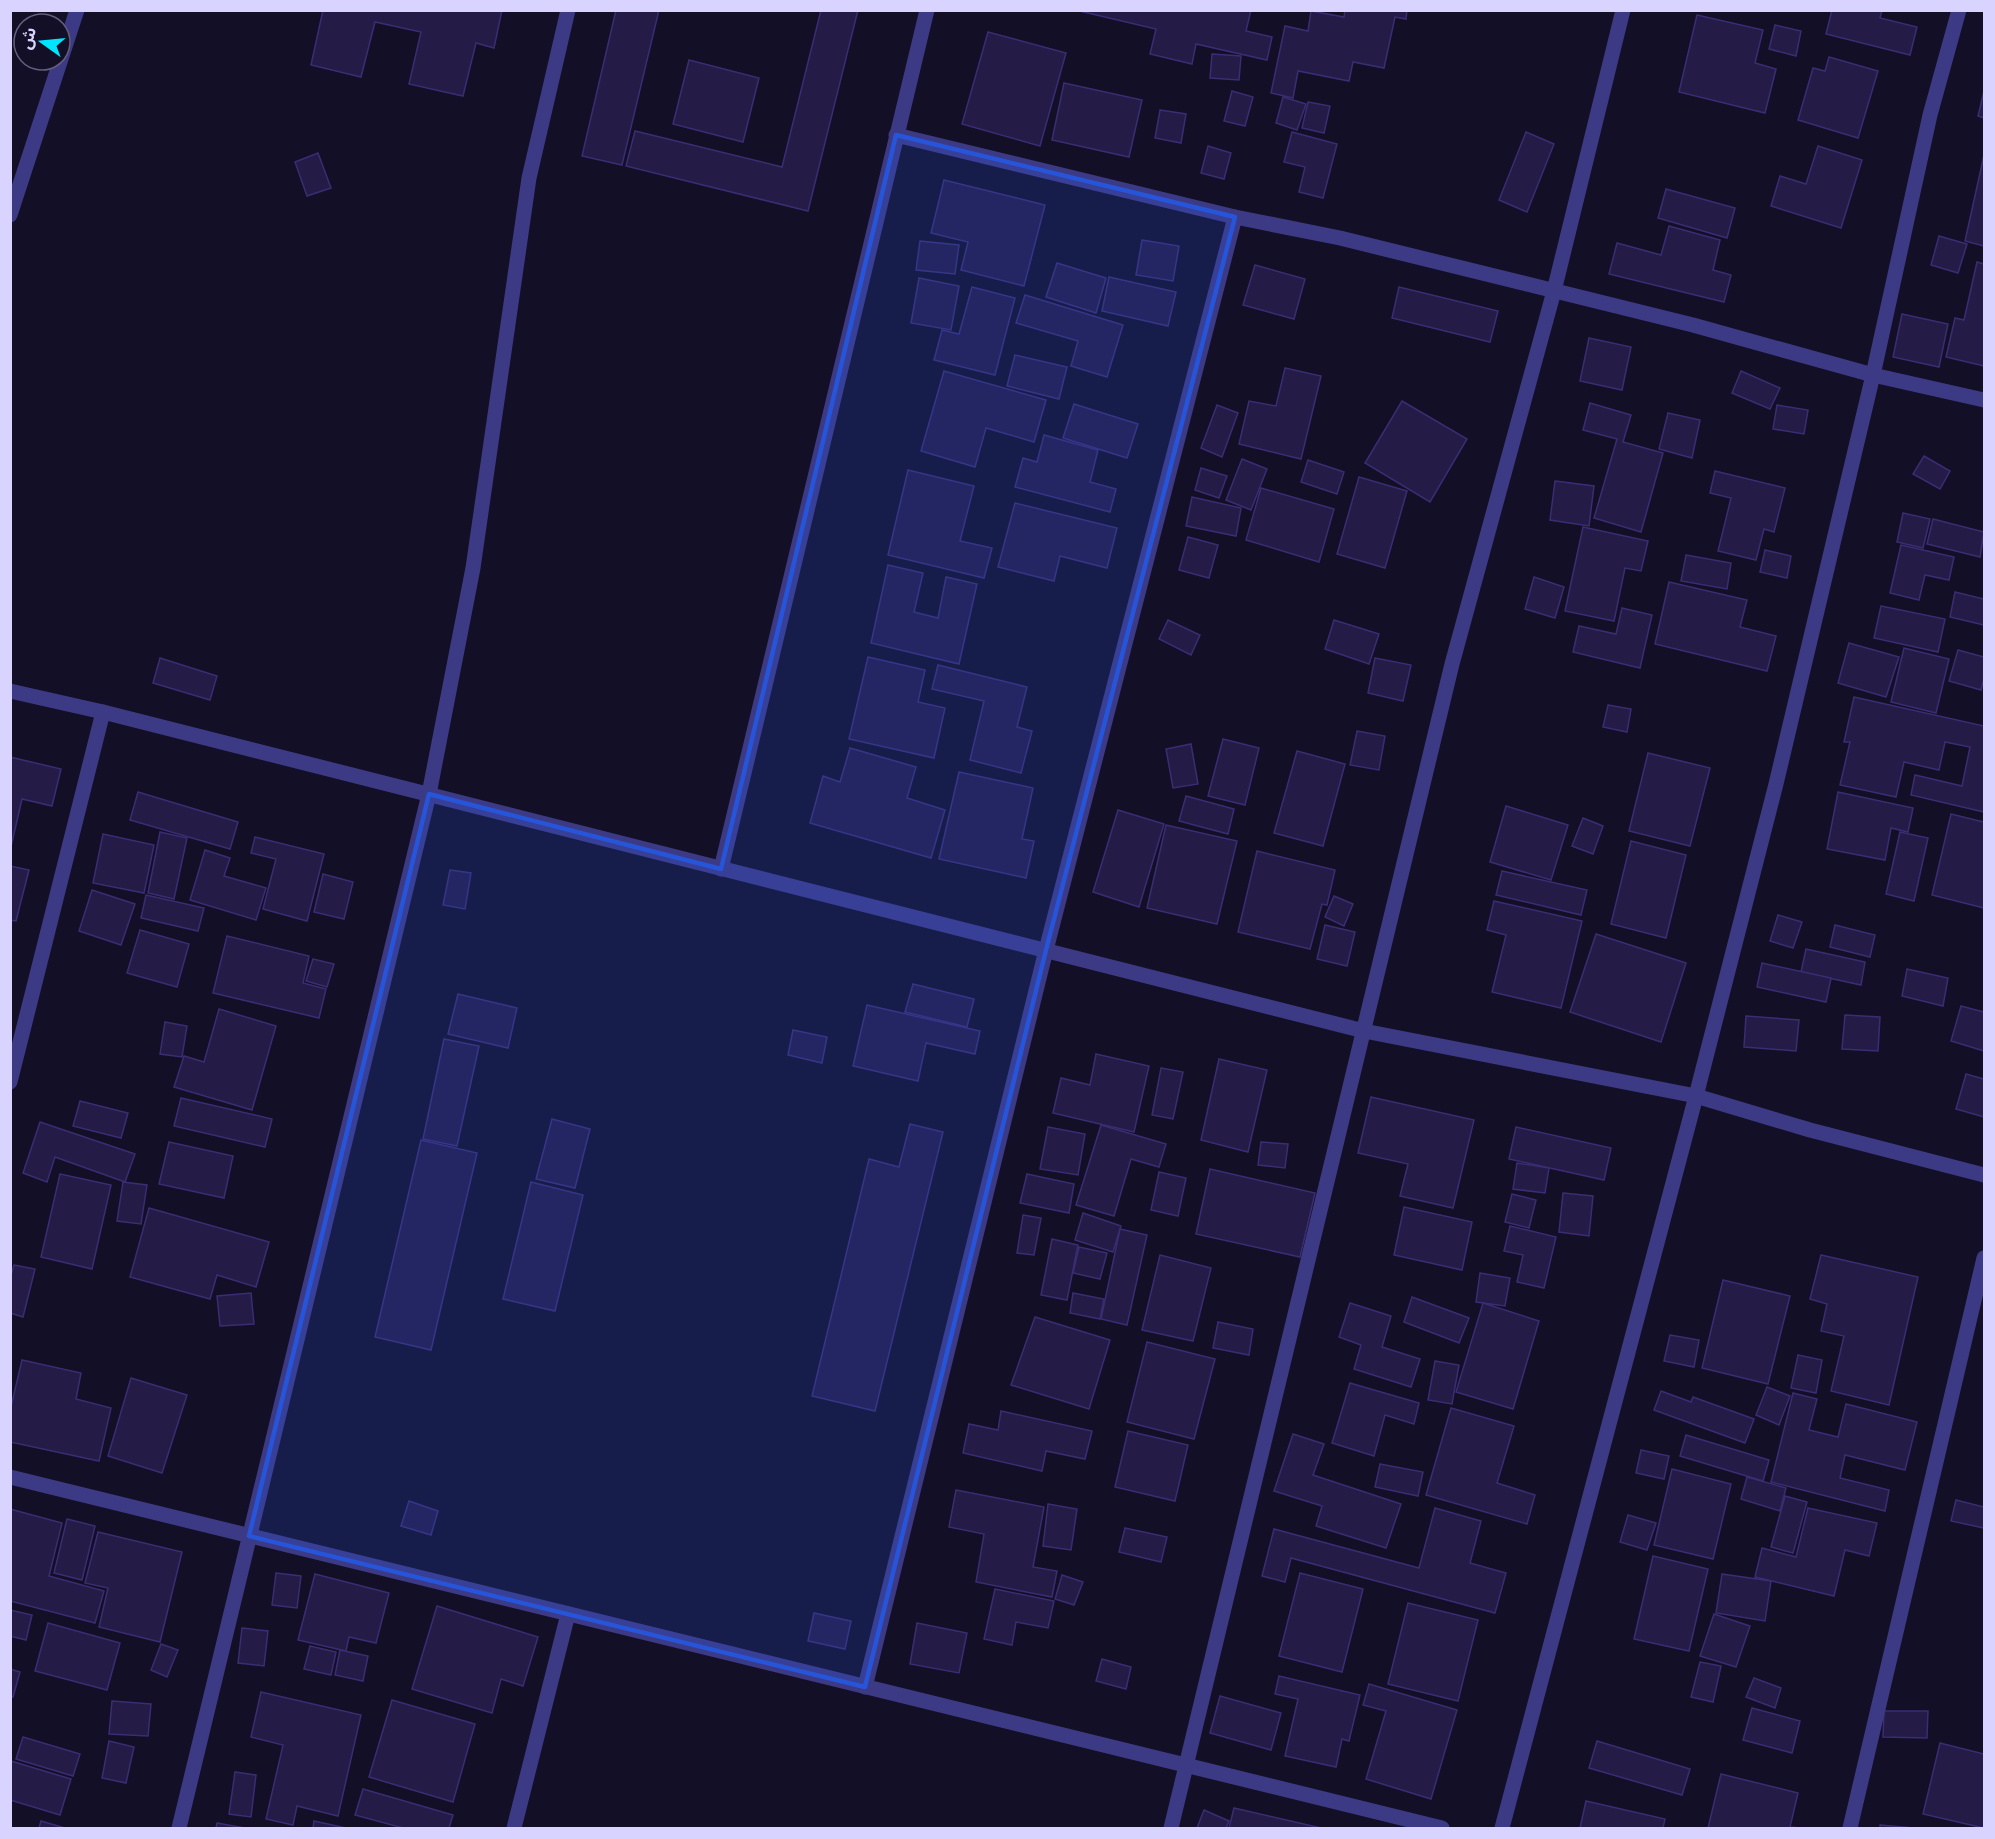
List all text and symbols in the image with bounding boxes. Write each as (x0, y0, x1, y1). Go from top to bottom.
north arrow (12, 12, 72, 72)
text: ش (16, 25, 40, 51)

